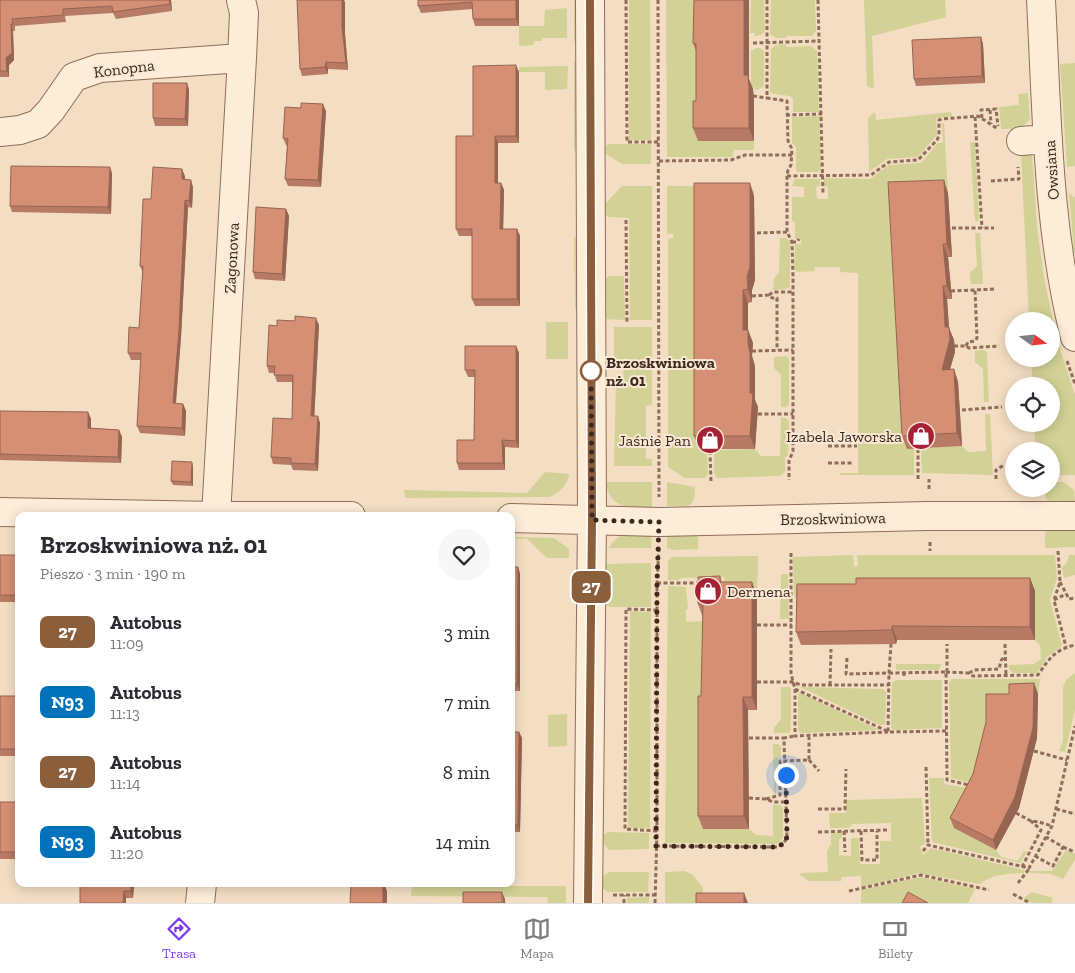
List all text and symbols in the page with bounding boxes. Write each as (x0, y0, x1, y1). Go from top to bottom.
street label: Konopna (93, 55, 156, 82)
street label: Owsiana (1040, 139, 1063, 200)
street label: Zagonowa (220, 222, 243, 294)
north arrow (1005, 312, 1060, 368)
map controls (1005, 312, 1060, 497)
place label: Brzoskwiniowa nż. 01 (606, 353, 715, 390)
marker: Brzoskwiniowa nż. 01 (580, 360, 602, 382)
button: locate (1005, 377, 1060, 432)
shop icon: Izabela Jaworska (906, 421, 936, 451)
shop icon: Jaśnie Pan (695, 425, 725, 455)
place label: Izabela Jaworska (786, 427, 902, 446)
place label: Jaśnie Pan (619, 431, 692, 450)
button: layers (1005, 442, 1060, 497)
street label: Brzoskwiniowa (780, 508, 886, 529)
button: heart (438, 529, 490, 581)
text: Brzoskwiniowa nż. 01 (40, 530, 267, 559)
text: Pieszo · 3 min · 190 m (40, 564, 186, 583)
line badge: 27 (568, 571, 614, 603)
text: 27 (582, 576, 600, 598)
shop icon: Dermena (693, 576, 723, 606)
place label: Dermena (727, 582, 791, 601)
text: Autobus (110, 611, 182, 634)
text: 27 (58, 621, 77, 643)
text: 3 min (444, 621, 490, 644)
text: 11:09 (110, 634, 144, 653)
text: Autobus (110, 681, 182, 704)
text: N93 (51, 691, 84, 713)
text: 7 min (444, 691, 490, 714)
text: 11:13 (110, 704, 140, 723)
text: Autobus (110, 751, 182, 774)
text: 27 (58, 761, 77, 783)
text: 8 min (443, 761, 490, 784)
your location (774, 763, 799, 788)
text: 11:14 (110, 774, 141, 793)
text: Autobus (110, 821, 182, 844)
text: N93 (51, 831, 84, 853)
text: 14 min (436, 831, 490, 854)
text: 11:20 (110, 844, 143, 863)
tab: Trasa (162, 915, 196, 962)
tab: Mapa (520, 915, 554, 962)
tab: Bilety (878, 915, 913, 962)

